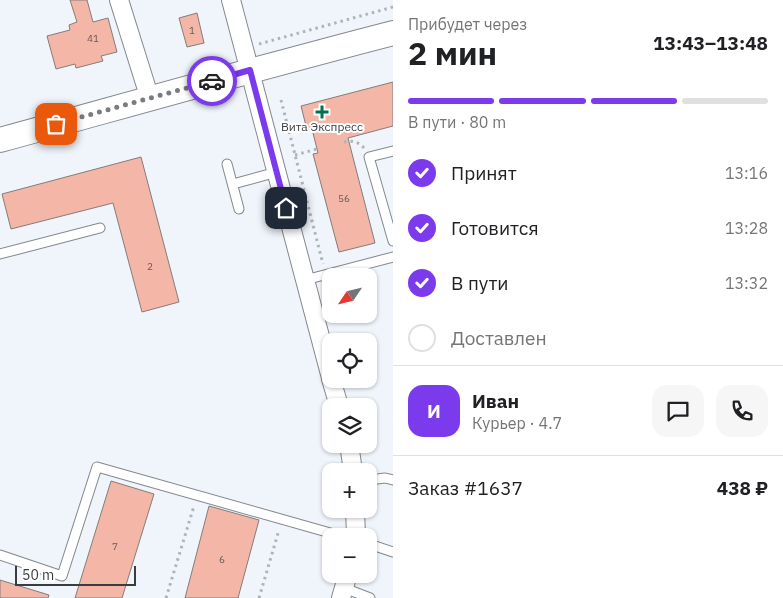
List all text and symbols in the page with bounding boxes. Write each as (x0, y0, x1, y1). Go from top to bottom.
text: Прибудет через (408, 14, 527, 34)
house number: 1 (189, 24, 195, 37)
text: 13:43–13:48 (653, 31, 768, 55)
house number: 41 (87, 32, 99, 45)
text: 2 мин (408, 32, 497, 74)
courier (187, 56, 237, 106)
icon: car (198, 67, 226, 95)
pin (35, 103, 77, 145)
marker: Вита Экспресс (316, 106, 328, 118)
icon: bag (42, 110, 70, 138)
text: В пути · 80 m (408, 112, 506, 132)
place label: Вита Экспресс (281, 119, 363, 134)
icon: check (408, 159, 436, 187)
text: Принят (451, 161, 517, 185)
text: 13:16 (725, 163, 768, 183)
pin (265, 187, 307, 229)
house number: 56 (338, 192, 350, 205)
icon: home (272, 194, 300, 222)
icon: check (408, 214, 436, 242)
text: Готовится (451, 216, 539, 240)
text: 13:28 (725, 218, 768, 238)
house number: 2 (147, 260, 153, 273)
north arrow (322, 268, 378, 322)
map controls (322, 268, 377, 583)
icon: check (408, 269, 436, 297)
text: В пути (451, 271, 509, 295)
text: 13:32 (725, 273, 768, 293)
text: Доставлен (451, 326, 547, 350)
button: locate (322, 333, 377, 388)
button: chat (652, 385, 704, 437)
button: phone (716, 385, 768, 437)
text: Иван (472, 389, 519, 413)
button: layers (322, 398, 377, 453)
text: И (427, 399, 441, 423)
text: Курьер · 4.7 (472, 413, 562, 433)
button: + (322, 463, 377, 518)
text: Заказ #1637 (408, 476, 523, 500)
text: 438 ₽ (717, 476, 768, 500)
button: − (322, 528, 377, 583)
house number: 7 (112, 540, 118, 553)
house number: 6 (219, 553, 225, 566)
scale bar (15, 563, 136, 586)
text: 50 m (22, 566, 54, 584)

